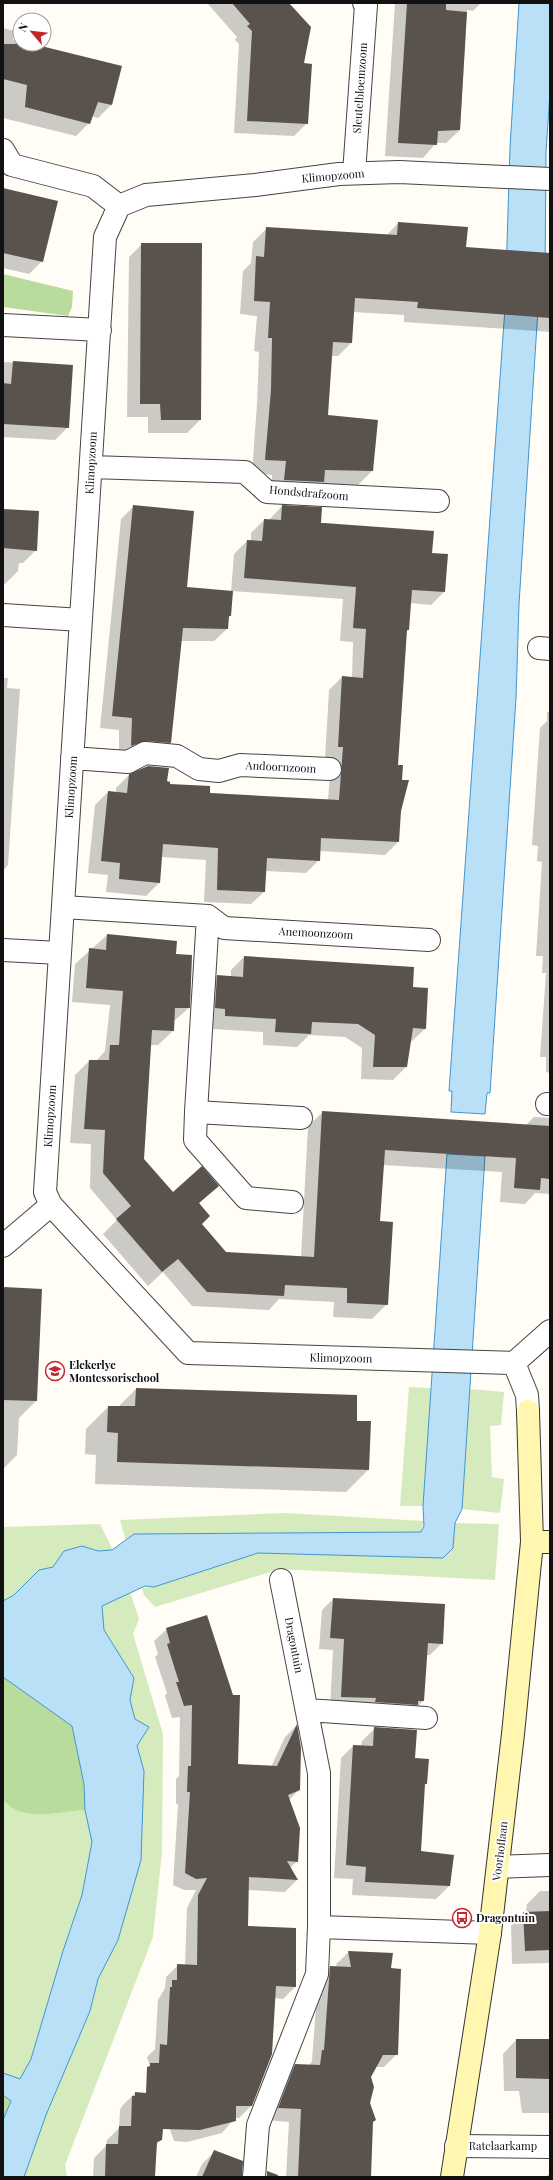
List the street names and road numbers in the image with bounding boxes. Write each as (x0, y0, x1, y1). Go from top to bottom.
street label: Sleutelbloemzoom (349, 42, 370, 134)
street label: Klimopzoom (301, 165, 365, 186)
street label: Klimopzoom (81, 431, 100, 495)
street label: Hondsdrafzoom (269, 482, 350, 503)
street label: Klimopzoom (61, 755, 80, 819)
street label: Andoornzoom (244, 757, 317, 776)
street label: Anemoonzoom (277, 923, 354, 942)
street label: Klimopzoom (40, 1084, 59, 1148)
street label: Klimopzoom (309, 1349, 373, 1366)
street label: Dragontuin (282, 1616, 307, 1675)
street label: Voorhoflaan (488, 1820, 511, 1883)
street label: Ratelaarkamp (469, 2138, 537, 2153)

